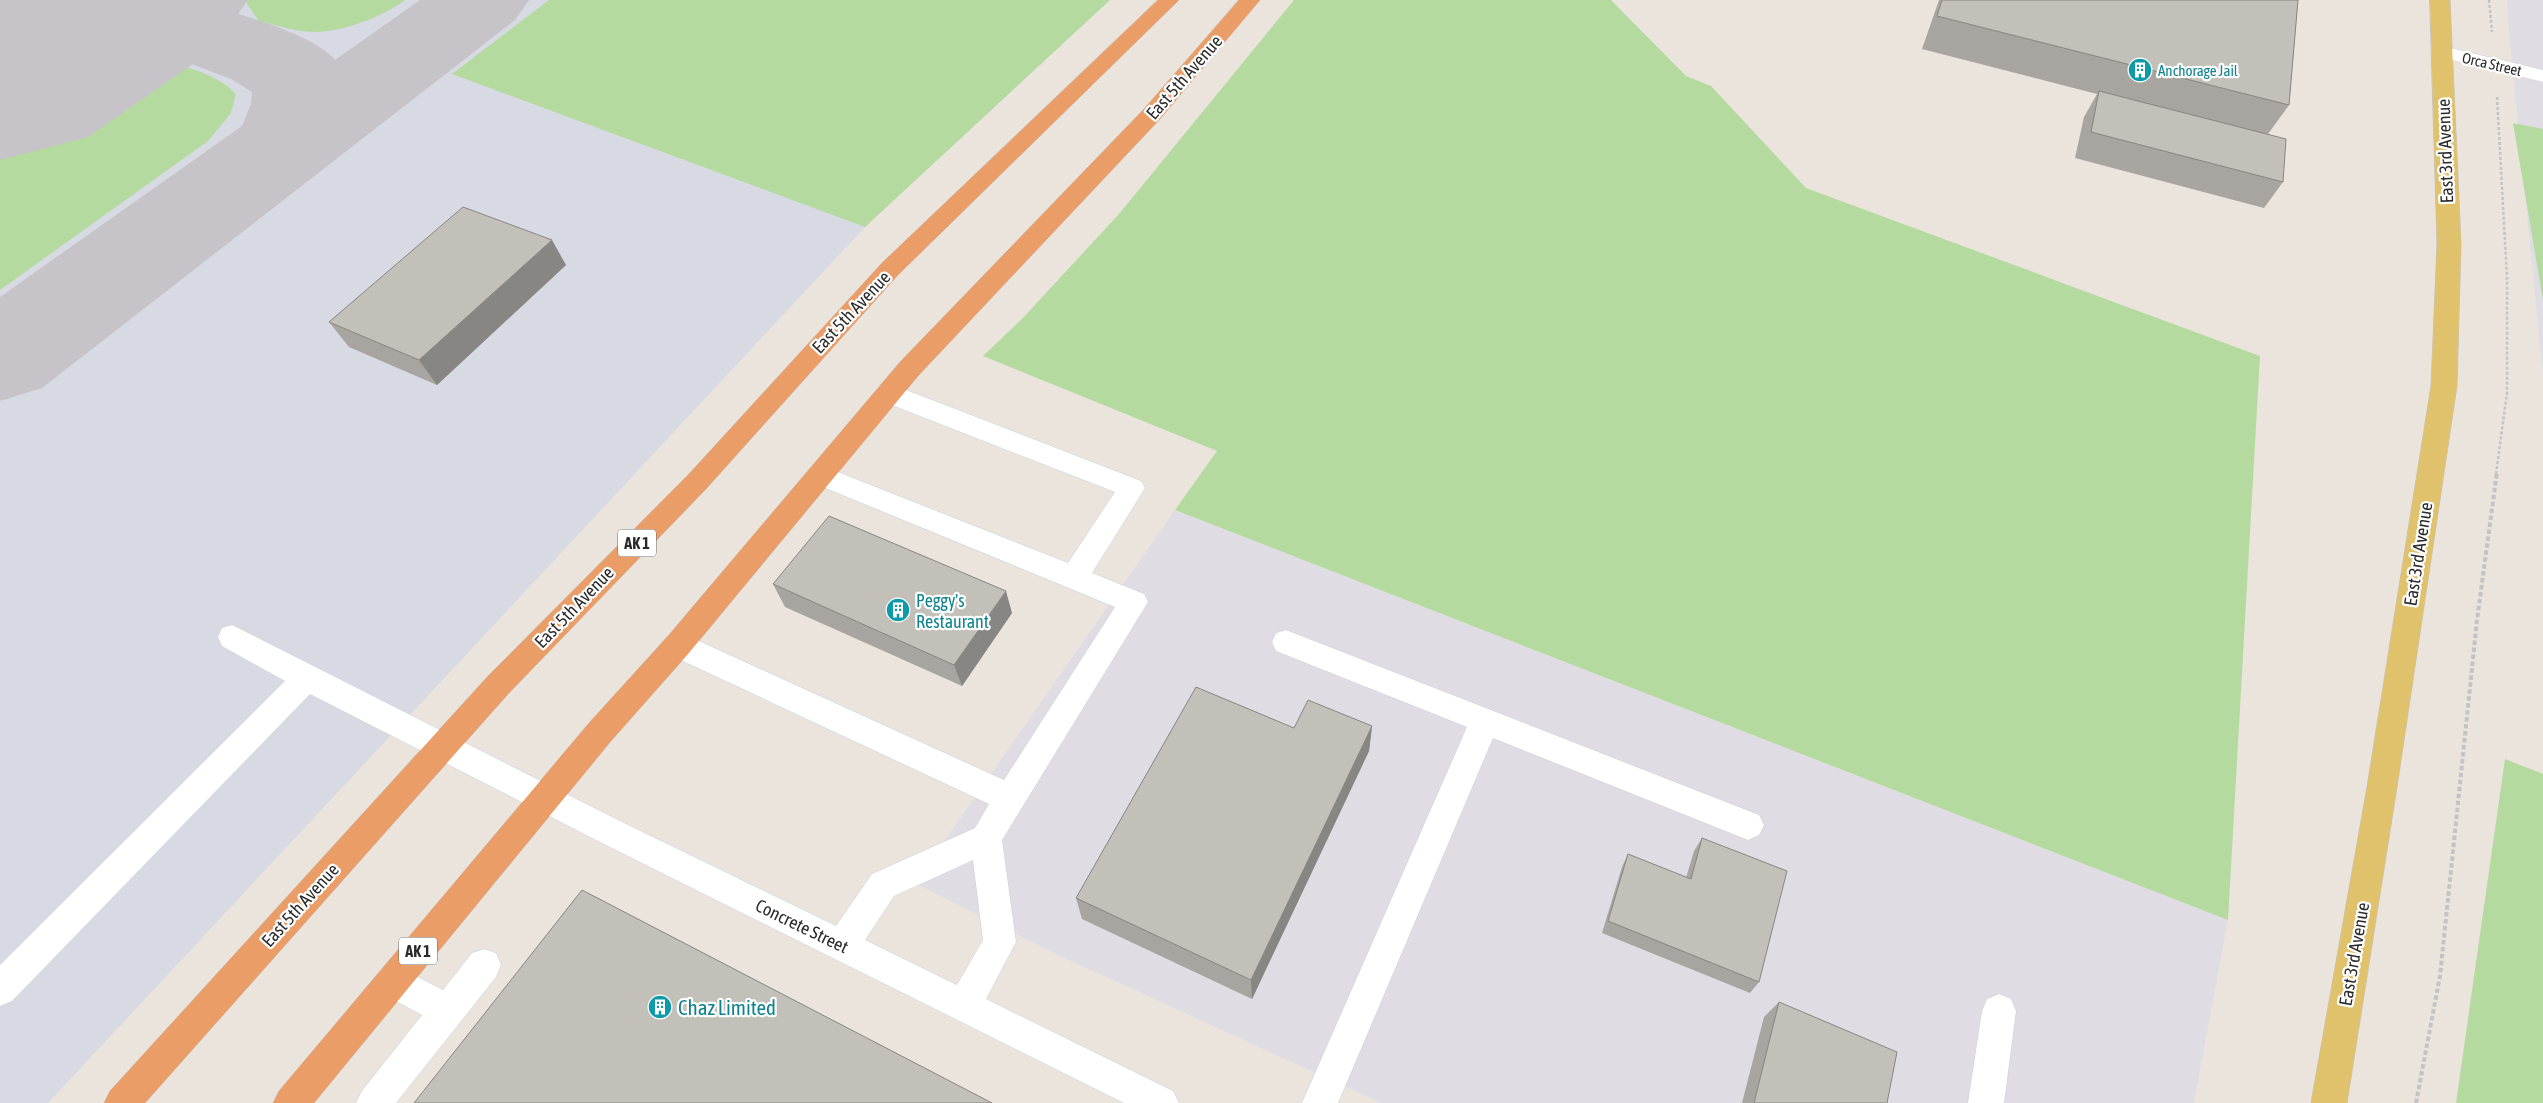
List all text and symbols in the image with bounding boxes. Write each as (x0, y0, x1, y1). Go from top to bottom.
street label: East 5th Avenue (1142, 31, 1226, 123)
street label: Orca Street (2461, 49, 2523, 79)
building icon: Anchorage Jail (2127, 57, 2153, 83)
place label: Anchorage Jail (2158, 62, 2238, 79)
street label: East 3rd Avenue (2433, 98, 2457, 204)
street label: East 5th Avenue (808, 267, 894, 357)
street label: East 3rd Avenue (2399, 501, 2437, 607)
road number: AK 1 (618, 530, 656, 556)
street label: East 5th Avenue (530, 562, 618, 652)
place label: Peggy's Restaurant (916, 590, 989, 632)
building icon: Peggy's Restaurant (885, 597, 911, 623)
street label: East 5th Avenue (257, 859, 343, 951)
street label: Concrete Street (752, 895, 852, 957)
street label: East 3rd Avenue (2335, 901, 2373, 1007)
road number: AK 1 (399, 938, 437, 964)
building icon: Chaz Limited (647, 994, 673, 1020)
place label: Chaz Limited (678, 995, 776, 1019)

